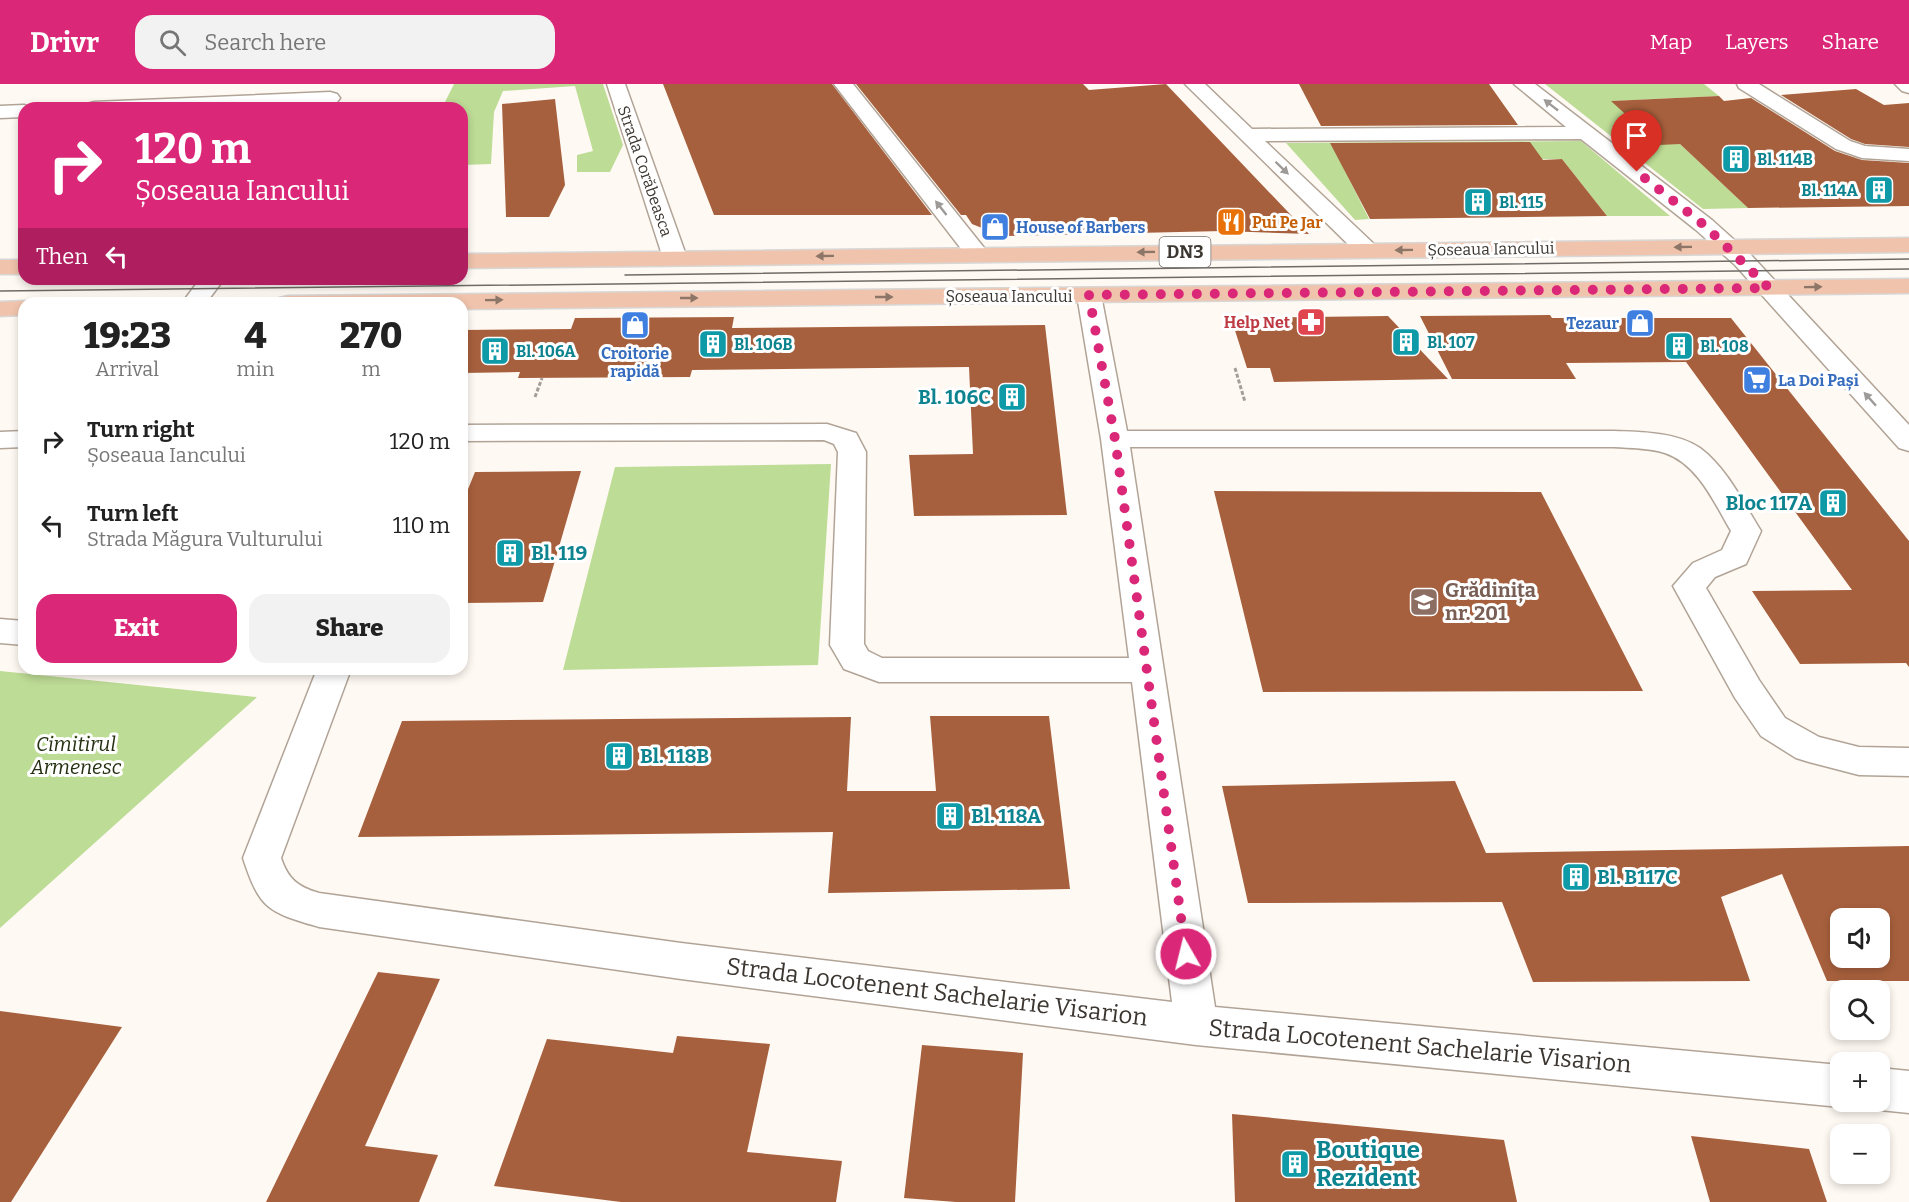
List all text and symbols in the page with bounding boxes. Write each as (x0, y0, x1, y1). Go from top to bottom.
search box (135, 15, 555, 69)
text: Drivr (30, 26, 99, 59)
icon: search (156, 26, 189, 59)
text: Search here (204, 29, 326, 56)
text: Map (1650, 29, 1692, 55)
text: Layers (1725, 29, 1789, 55)
text: Share (1822, 29, 1879, 55)
one-way arrow (1543, 99, 1559, 111)
street label: Strada Corăbeasca (614, 103, 676, 239)
pin (1611, 110, 1662, 172)
icon: arrive (1620, 119, 1653, 152)
text: 120 m (135, 124, 251, 174)
icon: right (36, 126, 114, 204)
building icon: Bl. 114B (1720, 143, 1752, 175)
place label: Bl. 114B (1757, 150, 1813, 169)
one-way arrow (1275, 160, 1289, 174)
building icon: Bl. 114A (1863, 174, 1895, 206)
text: Șoseaua Iancului (135, 175, 349, 207)
place label: Bl. 114A (1801, 181, 1859, 200)
building icon: Bl. 115 (1462, 186, 1494, 218)
place label: Bl. 115 (1499, 193, 1544, 212)
one-way arrow (936, 201, 948, 216)
restaurant icon: Pui Pe Jar (1215, 206, 1247, 238)
shop icon: House of Barbers (979, 211, 1011, 243)
place label: Pui Pe Jar (1252, 213, 1323, 232)
place label: House of Barbers (1016, 218, 1145, 237)
road number: DN3 (1160, 237, 1210, 267)
street label: Șoseaua Iancului (1427, 238, 1555, 261)
icon: left (100, 240, 133, 273)
one-way arrow (1673, 242, 1692, 252)
text: Then (36, 243, 88, 270)
one-way arrow (1394, 245, 1413, 255)
one-way arrow (1136, 247, 1155, 257)
one-way arrow (815, 251, 834, 261)
one-way arrow (1804, 282, 1823, 292)
street label: Șoseaua Iancului (945, 287, 1073, 307)
one-way arrow (874, 292, 893, 301)
one-way arrow (679, 293, 698, 303)
one-way arrow (484, 295, 503, 304)
pharmacy icon: Help Net (1295, 306, 1327, 338)
shop icon: Tezaur (1624, 307, 1656, 339)
shop icon: Croitorie rapidă (619, 309, 651, 341)
place label: Help Net (1224, 313, 1291, 332)
text: 19:23 (84, 314, 171, 358)
text: 4 (244, 314, 267, 358)
text: 270 (340, 314, 402, 358)
place label: Tezaur (1566, 314, 1619, 333)
building icon: Bl. 107 (1390, 326, 1422, 358)
building icon: Bl. 106B (697, 328, 729, 360)
building icon: Bl. 108 (1663, 330, 1695, 362)
place label: Bl. 107 (1427, 333, 1475, 352)
building icon: Bl. 106A (479, 335, 511, 367)
place label: Bl. 106B (734, 335, 793, 354)
place label: Bl. 108 (1700, 337, 1749, 356)
place label: Bl. 106A (516, 342, 576, 361)
place label: Croitorie rapidă (601, 344, 669, 381)
text: Arrival (96, 357, 159, 381)
text: min (237, 357, 274, 381)
text: m (362, 357, 381, 381)
supermarket icon: La Doi Pași (1741, 364, 1773, 396)
place label: La Doi Pași (1778, 371, 1859, 391)
building icon: Bl. 106C (996, 381, 1028, 413)
place label: Bl. 106C (918, 385, 991, 409)
one-way arrow (1863, 391, 1877, 406)
text: Turn right (87, 416, 195, 443)
icon: right (36, 425, 69, 458)
text: 120 m (390, 428, 450, 455)
text: Șoseaua Iancului (87, 443, 246, 467)
building icon: Bloc 117A (1817, 487, 1849, 519)
place label: Bloc 117A (1725, 491, 1813, 515)
text: Turn left (87, 500, 179, 527)
icon: left (36, 509, 69, 542)
text: 110 m (393, 512, 450, 539)
text: Strada Măgura Vulturului (87, 527, 323, 551)
building icon: Bl. 119 (494, 537, 526, 569)
place label: Bl. 119 (531, 541, 588, 565)
place label: Grădinița nr. 201 (1445, 578, 1536, 625)
school or university icon: Grădinița nr. 201 (1408, 586, 1440, 618)
button: Exit (36, 594, 237, 663)
button: Share (249, 594, 450, 663)
park label: Cimitirul Armenesc (30, 732, 122, 779)
building icon: Bl. 118B (603, 740, 635, 772)
place label: Bl. 118B (640, 744, 709, 768)
building icon: Bl. 118A (934, 800, 966, 832)
place label: Bl. 118A (971, 804, 1042, 828)
building icon: Bl. B117C (1560, 861, 1592, 893)
place label: Bl. B117C (1597, 865, 1678, 889)
map controls (1830, 908, 1890, 1184)
button: sound (1830, 908, 1890, 968)
position arrow (1154, 922, 1218, 986)
street label: Strada Locotenent Sachelarie Visarion (725, 952, 1149, 1032)
button: search (1830, 980, 1890, 1040)
street label: Strada Locotenent Sachelarie Visarion (1207, 1014, 1633, 1078)
button: + (1830, 1052, 1890, 1112)
button: − (1830, 1124, 1890, 1184)
place label: Boutique Rezident (1316, 1136, 1420, 1192)
building icon: Boutique Rezident (1279, 1148, 1311, 1180)

